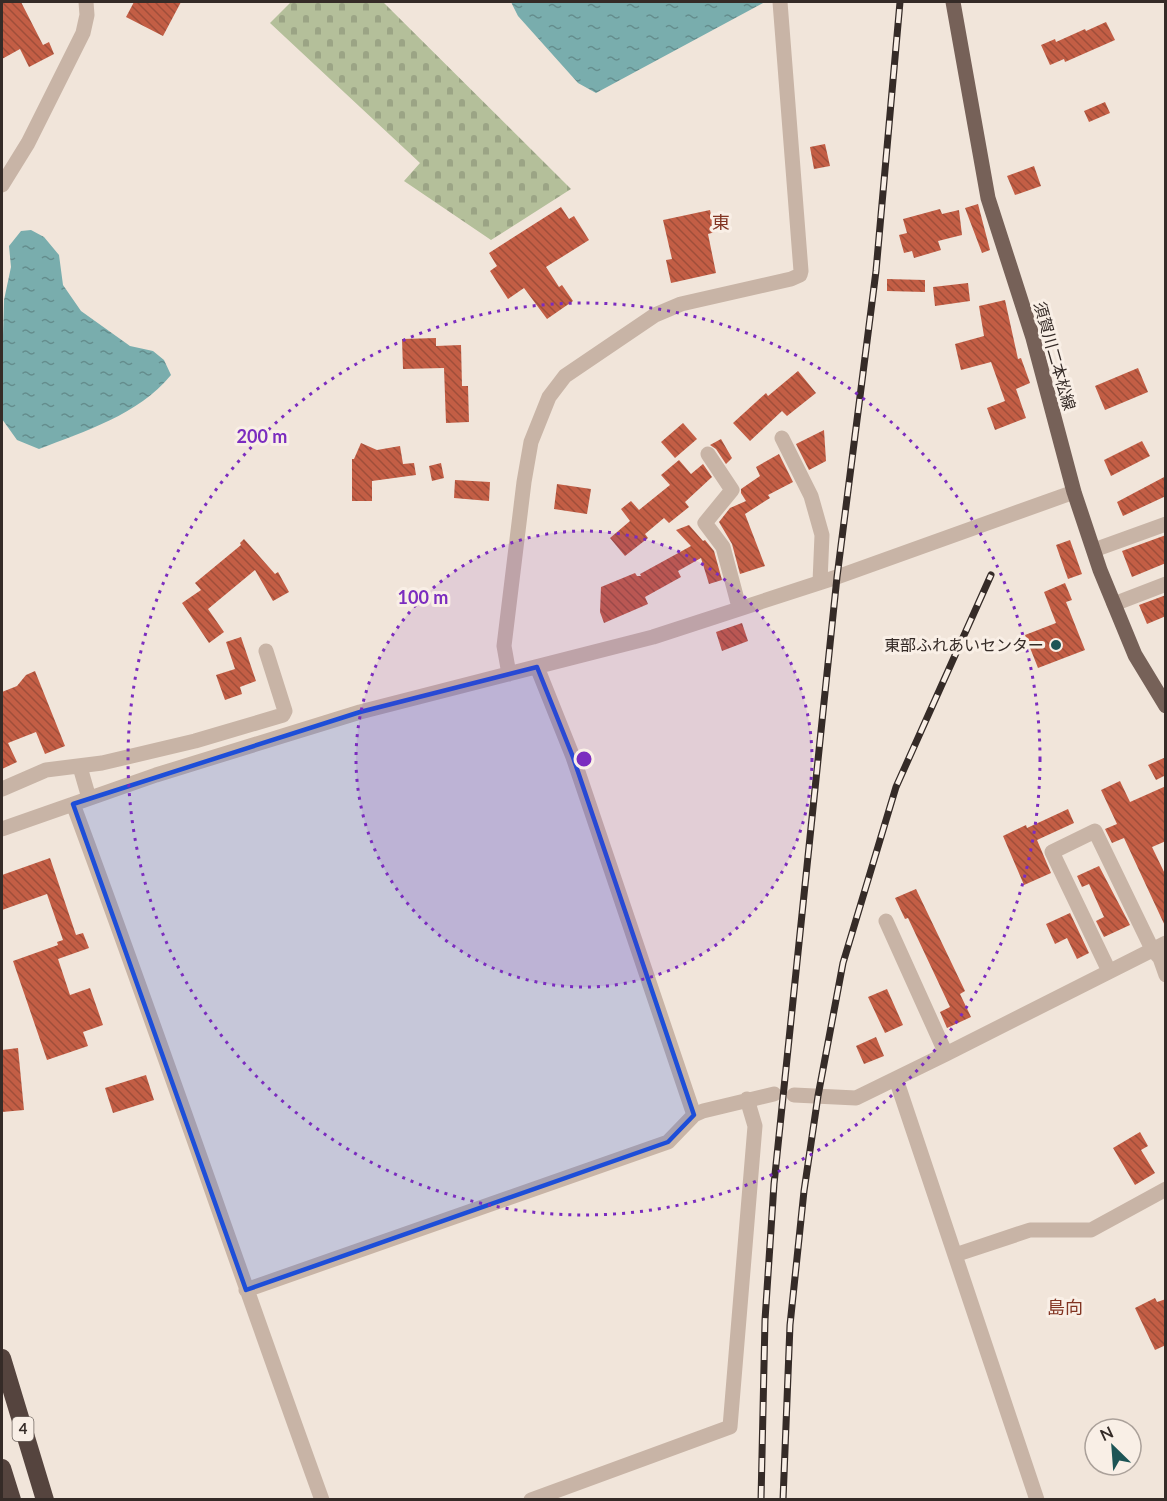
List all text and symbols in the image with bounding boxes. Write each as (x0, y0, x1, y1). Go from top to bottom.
district label: 東 (712, 211, 730, 233)
street label: 須賀川二本松線 (1031, 299, 1080, 412)
text: 200 m (237, 425, 287, 447)
text: 100 m (398, 586, 448, 608)
place label: 東部ふれあいセンター (884, 635, 1044, 654)
marker: 東部ふれあいセンター (1049, 638, 1063, 652)
centre of rings (574, 749, 594, 769)
district label: 島向 (1047, 1296, 1083, 1318)
road number: 4 (12, 1417, 34, 1441)
north arrow (1083, 1417, 1143, 1477)
text: N (1097, 1422, 1116, 1444)

